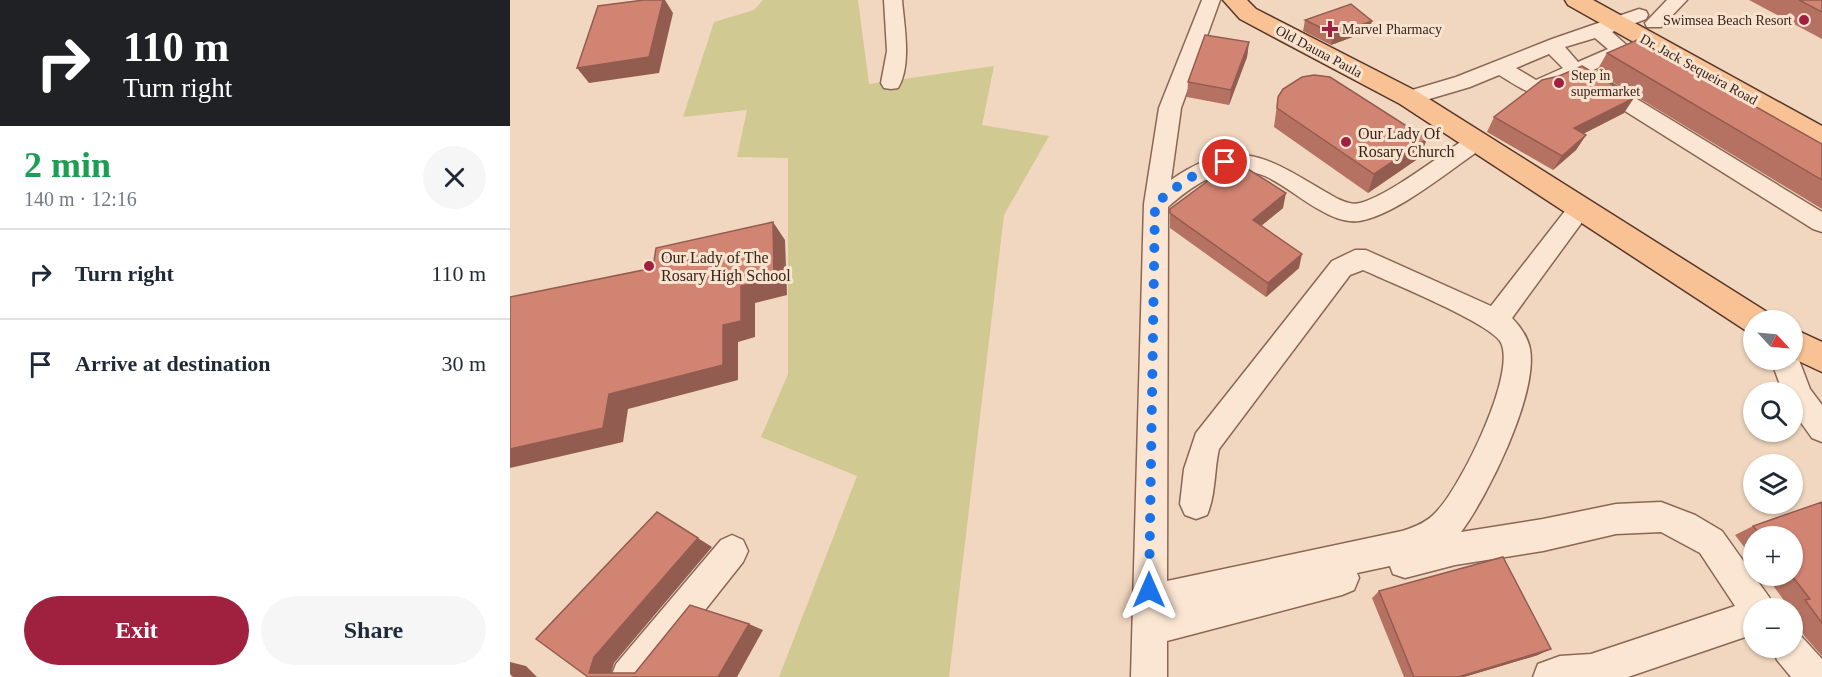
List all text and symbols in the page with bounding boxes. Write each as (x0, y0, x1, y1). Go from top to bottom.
place label: Swimsea Beach Resort (1663, 13, 1792, 28)
marker: Swimsea Beach Resort (1797, 13, 1811, 27)
street label: Old Dauna Paula (1273, 22, 1365, 81)
marker: Marvel Pharmacy (1323, 22, 1337, 36)
place label: Marvel Pharmacy (1342, 22, 1442, 37)
icon: right (24, 24, 102, 102)
text: 110 m (123, 24, 229, 70)
street label: Dr. Jack Sequeira Road (1638, 31, 1760, 108)
place label: Step in supermarket (1571, 68, 1640, 99)
text: Turn right (123, 73, 232, 103)
marker: Step in supermarket (1552, 76, 1566, 90)
place label: Our Lady Of Rosary Church (1358, 125, 1454, 161)
marker: Our Lady Of Rosary Church (1339, 135, 1353, 149)
pin (1199, 136, 1250, 187)
text: 2 min (24, 145, 111, 185)
icon: arrive (1208, 145, 1241, 178)
button: close (423, 146, 486, 209)
text: 140 m · 12:16 (24, 188, 137, 210)
place label: Our Lady of The Rosary High School (661, 249, 791, 285)
icon: right (24, 258, 57, 291)
marker: Our Lady of The Rosary High School (642, 259, 656, 273)
text: Turn right (75, 261, 174, 286)
text: 110 m (431, 261, 486, 286)
north arrow (1743, 310, 1803, 370)
map controls (1743, 310, 1803, 658)
icon: arrive (24, 348, 57, 381)
text: Arrive at destination (75, 351, 271, 376)
text: 30 m (441, 351, 486, 376)
button: search (1743, 382, 1803, 442)
button: layers (1743, 454, 1803, 514)
button: + (1743, 526, 1803, 586)
position arrow (1117, 558, 1181, 622)
button: Exit (24, 596, 249, 665)
button: Share (261, 596, 486, 665)
button: − (1743, 598, 1803, 658)

